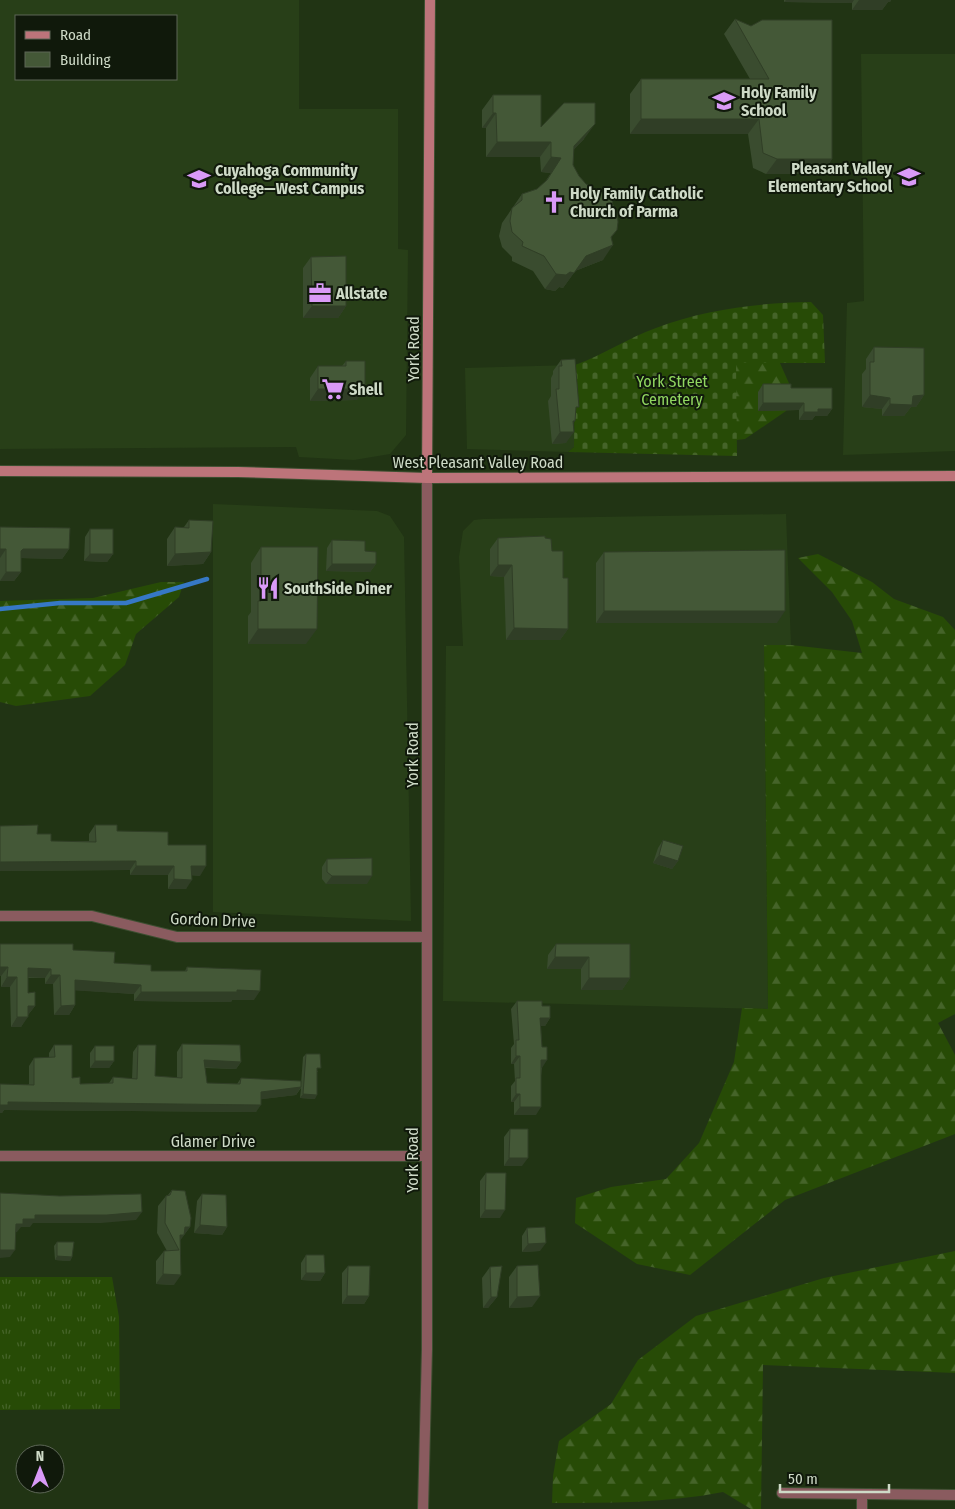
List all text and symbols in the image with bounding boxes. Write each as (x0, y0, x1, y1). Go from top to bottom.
legend (15, 15, 178, 80)
text: Road (60, 26, 91, 44)
text: Building (60, 51, 111, 69)
place label: Holy Family School (741, 83, 817, 120)
school or university icon: Holy Family School (711, 88, 737, 114)
place label: Pleasant Valley Elementary School (768, 159, 893, 196)
place label: Cuyahoga Community College—West Campus (215, 161, 364, 198)
school or university icon: Pleasant Valley Elementary School (896, 164, 922, 190)
school or university icon: Cuyahoga Community College—West Campus (186, 166, 212, 192)
place label: Holy Family Catholic Church of Parma (570, 184, 703, 221)
church icon: Holy Family Catholic Church of Parma (541, 189, 567, 215)
office icon: Allstate (307, 280, 333, 306)
place label: Allstate (335, 284, 387, 303)
street label: York Road (404, 316, 423, 382)
park label: York Street Cemetery (636, 372, 709, 409)
supermarket icon: Shell (320, 376, 346, 402)
place label: Shell (349, 380, 383, 399)
street label: West Pleasant Valley Road (393, 453, 563, 472)
restaurant icon: SouthSide Diner (255, 575, 281, 601)
place label: SouthSide Diner (284, 579, 392, 598)
street label: York Road (403, 722, 422, 788)
street label: Gordon Drive (170, 909, 256, 931)
street label: York Road (403, 1127, 422, 1193)
street label: Glamer Drive (171, 1132, 255, 1151)
north arrow (15, 1444, 65, 1494)
text: N (36, 1448, 44, 1465)
scale bar (780, 1462, 889, 1494)
text: 50 m (788, 1470, 818, 1488)

